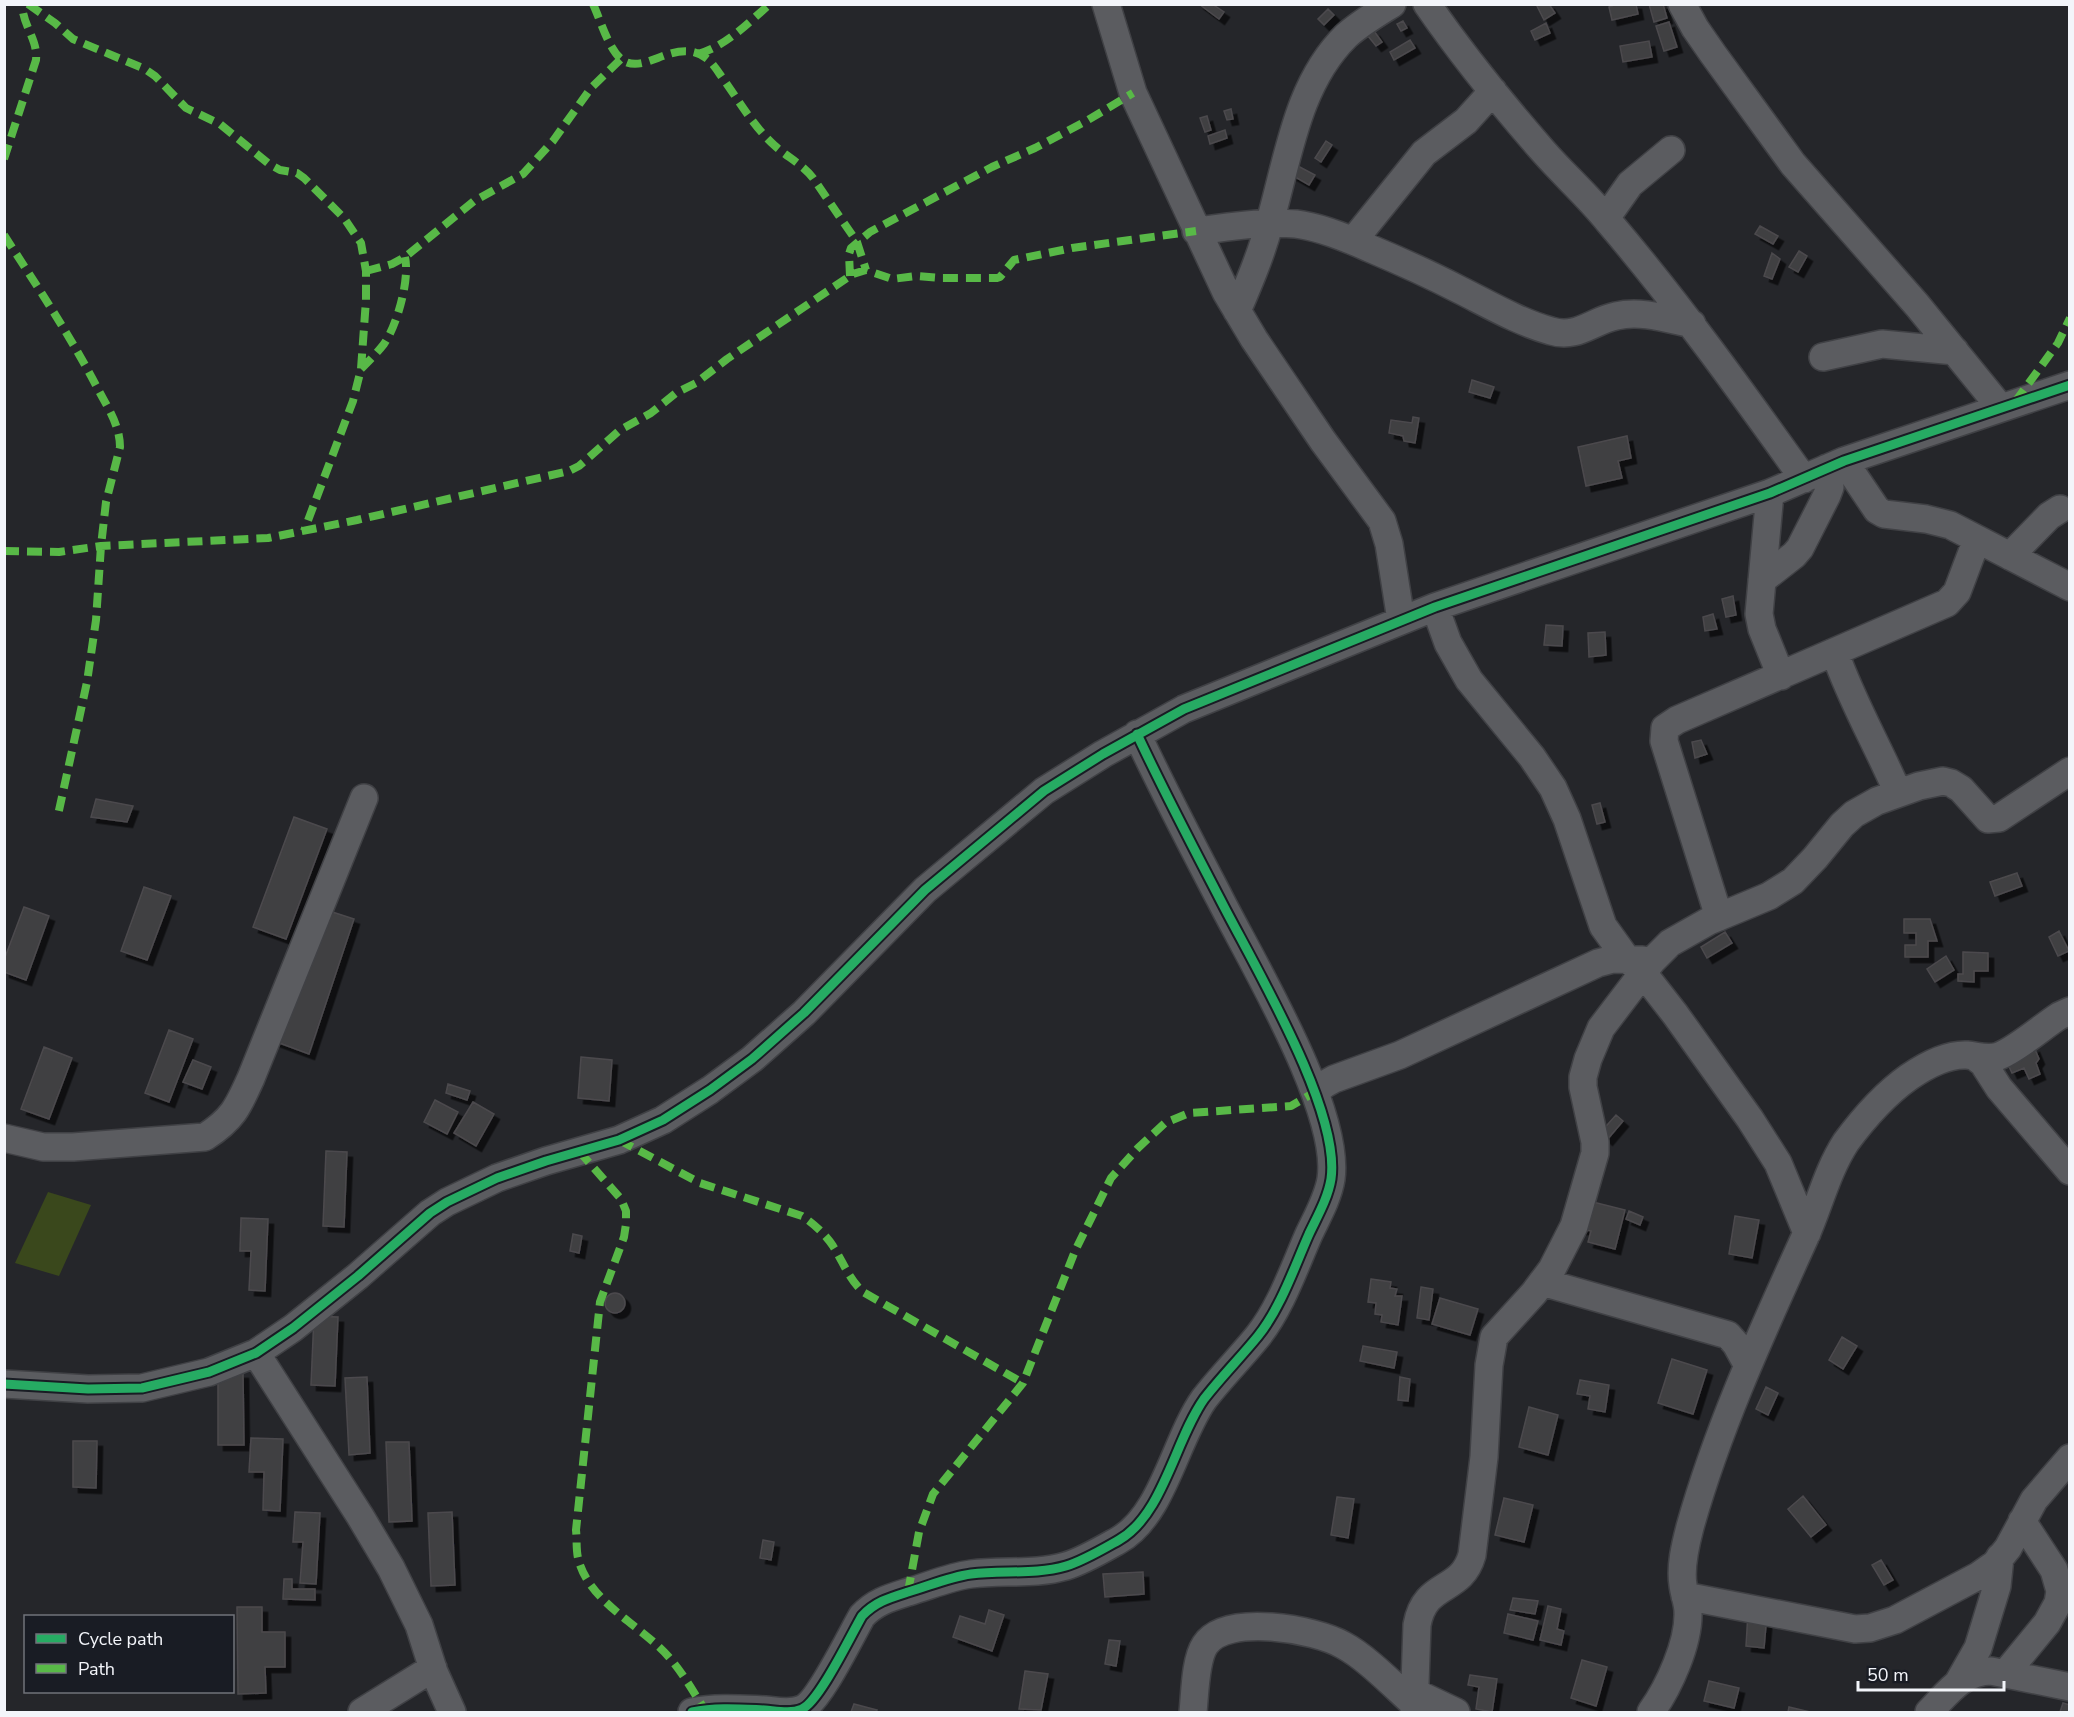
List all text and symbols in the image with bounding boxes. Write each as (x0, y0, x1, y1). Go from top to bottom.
legend (24, 1615, 234, 1693)
text: Cycle path (78, 1627, 163, 1651)
scale bar (1858, 1654, 2004, 1692)
text: Path (78, 1657, 115, 1681)
text: 50 m (1867, 1663, 1909, 1687)

